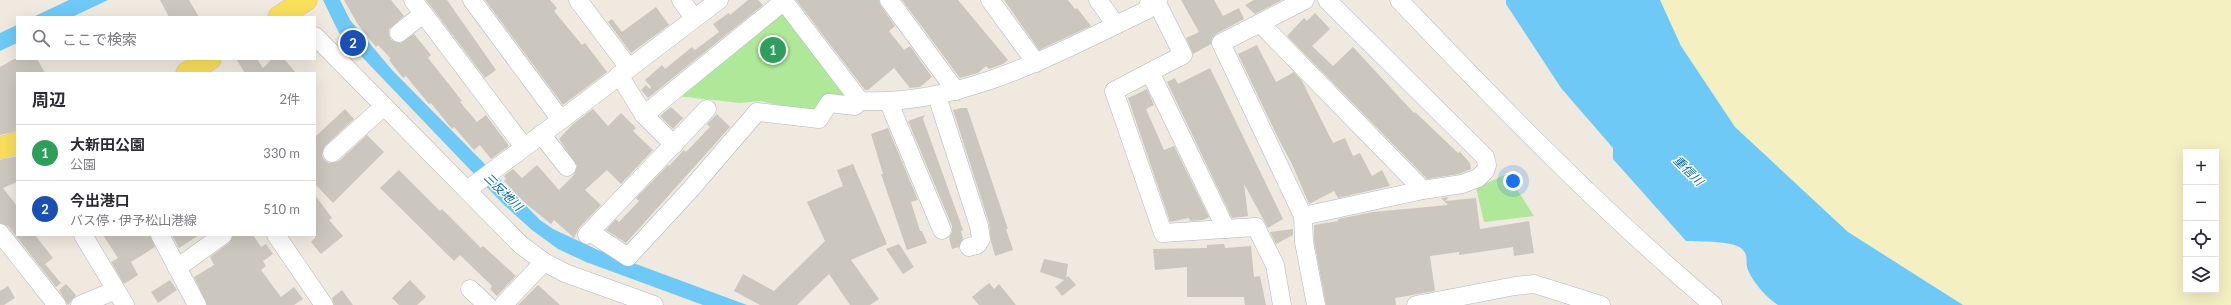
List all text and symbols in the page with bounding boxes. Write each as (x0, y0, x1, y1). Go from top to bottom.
search box (16, 16, 316, 60)
icon: search (30, 27, 52, 49)
pin: 2 (340, 28, 366, 58)
text: ここで検索 (62, 30, 137, 48)
pin: 1 (760, 35, 786, 65)
text: 周辺 (32, 89, 66, 110)
text: 2件 (279, 91, 300, 107)
text: 大新田公園 (70, 135, 145, 153)
text: 1 (41, 145, 49, 161)
text: 330 m (263, 145, 300, 161)
map controls (2183, 149, 2219, 293)
button: + (2183, 149, 2219, 185)
water label: 重信川 (1670, 153, 1708, 190)
text: 公園 (70, 156, 96, 172)
water label: 三反地川 (481, 170, 527, 215)
your location (1503, 171, 1523, 191)
button: − (2183, 185, 2219, 221)
text: 今出港口 (70, 191, 130, 209)
text: 2 (41, 201, 49, 217)
text: 510 m (263, 201, 300, 217)
text: バス停 · 伊予松山港線 (70, 212, 197, 228)
button: locate (2183, 221, 2219, 257)
button: layers (2183, 257, 2219, 293)

